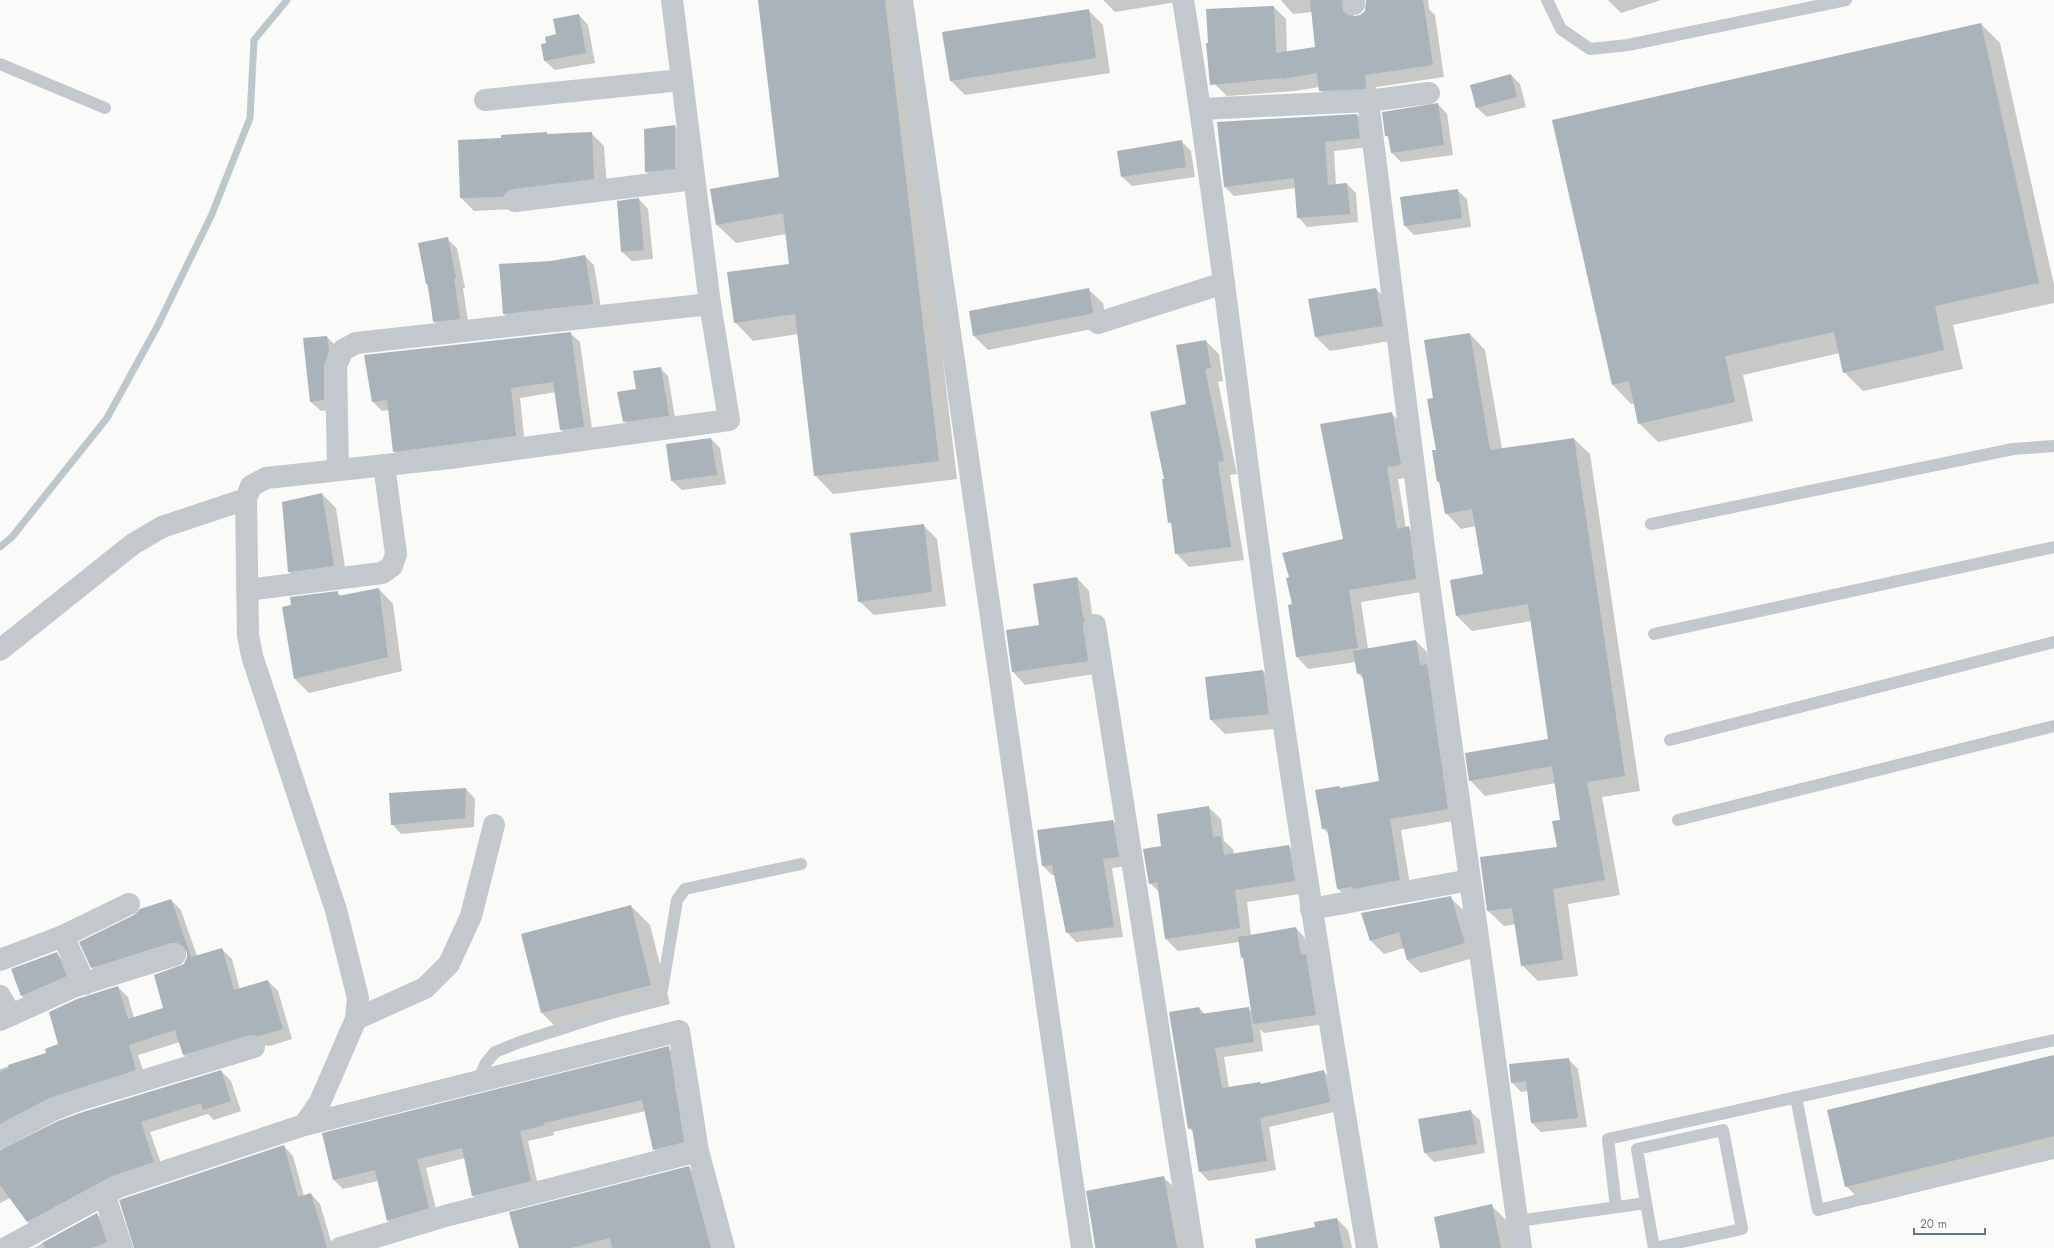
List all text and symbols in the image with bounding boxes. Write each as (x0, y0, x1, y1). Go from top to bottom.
scale bar (1914, 1210, 1985, 1236)
text: 20 m (1920, 1215, 1947, 1233)

